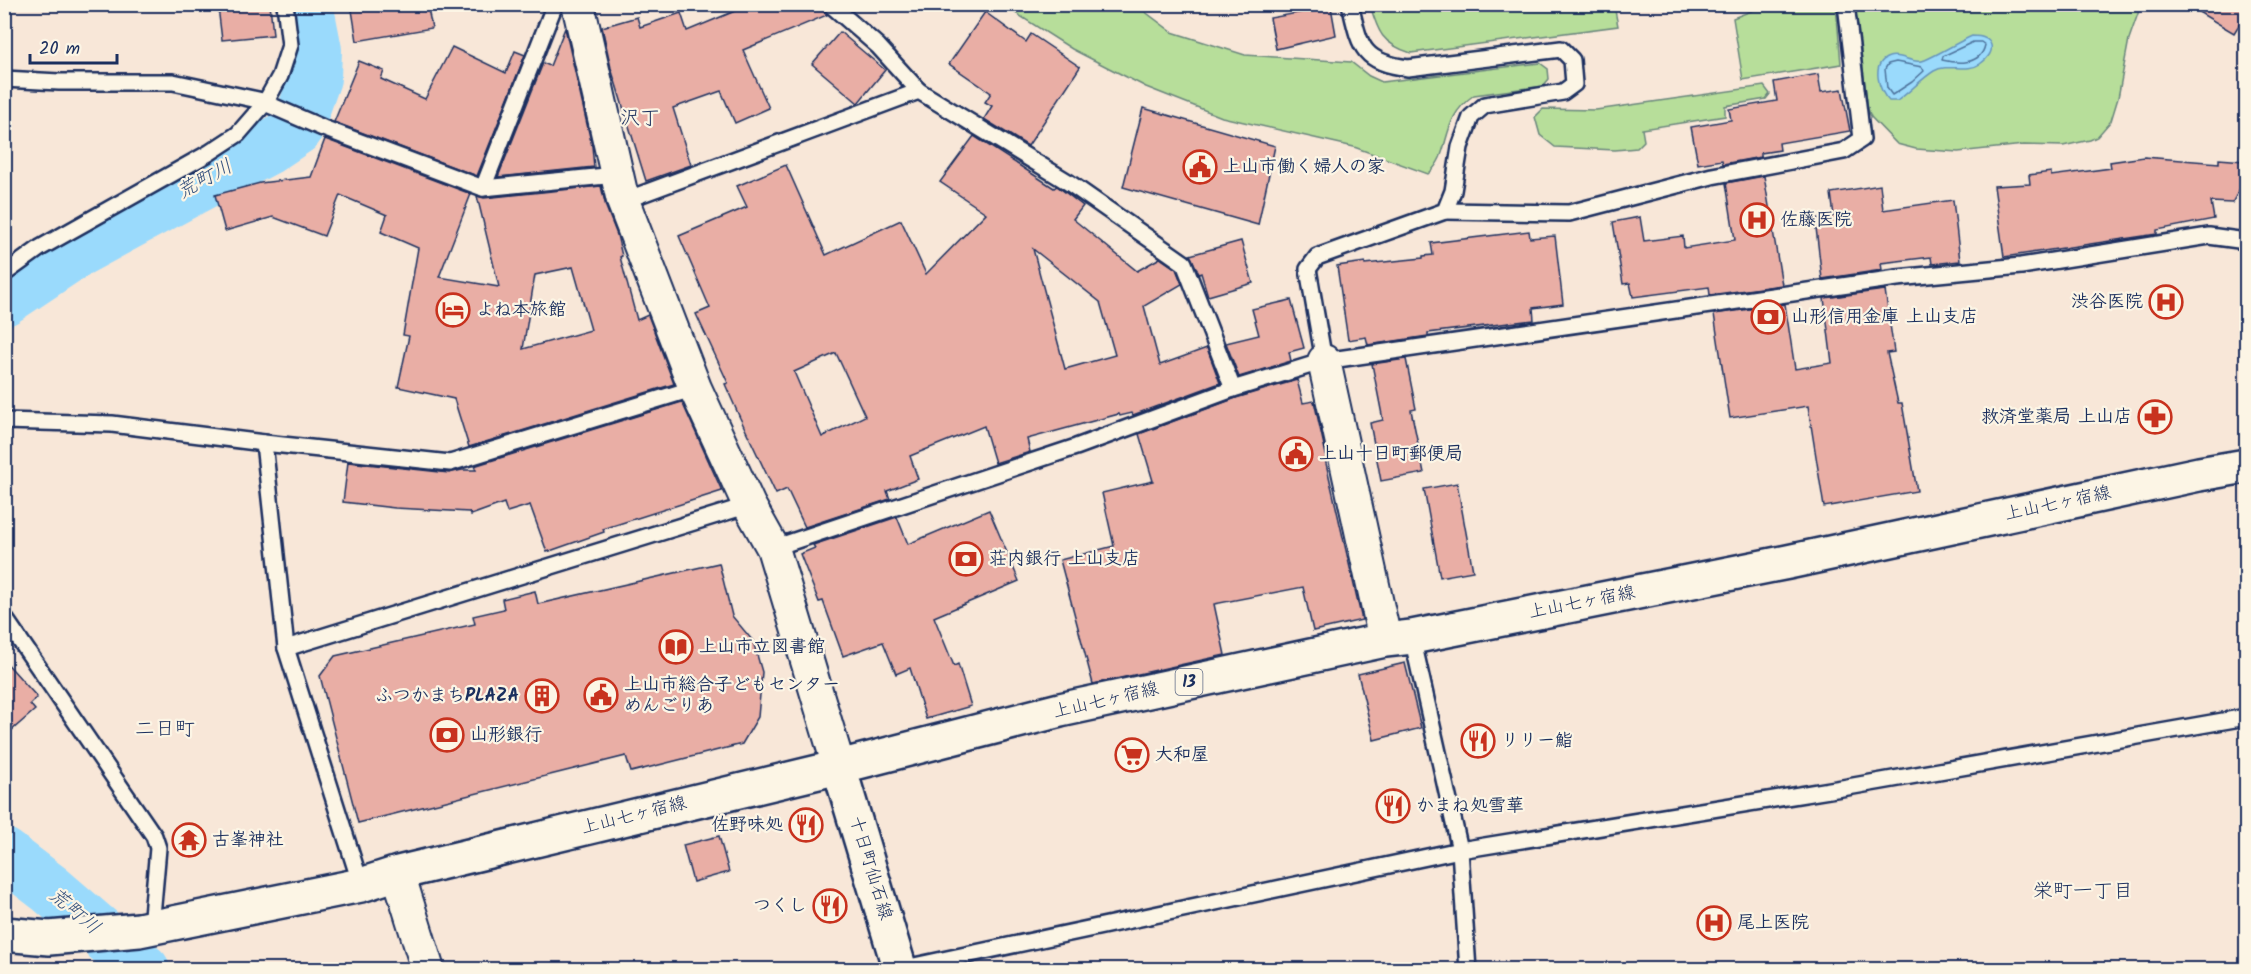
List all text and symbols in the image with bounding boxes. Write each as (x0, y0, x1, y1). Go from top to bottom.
scale bar (30, 27, 117, 65)
text: 20 m (39, 35, 80, 64)
district label: 沢丁 (620, 103, 660, 135)
public building icon: 上山市働く婦人の家 (1182, 149, 1218, 185)
water label: 荒町川 (171, 151, 239, 209)
place label: 上山市働く婦人の家 (1223, 153, 1385, 182)
hospital icon: 佐藤医院 (1739, 202, 1775, 238)
place label: 佐藤医院 (1780, 206, 1852, 235)
hospital icon: 渋谷医院 (2148, 284, 2184, 320)
place label: 渋谷医院 (2071, 288, 2143, 317)
hotel icon: よね本旅館 (435, 292, 471, 328)
place label: よね本旅館 (476, 296, 566, 325)
bank icon: 山形信用金庫 上山支店 (1750, 299, 1786, 335)
place label: 山形信用金庫 上山支店 (1791, 303, 1978, 332)
pharmacy icon: 救済堂薬局 上山店 (2137, 399, 2173, 435)
place label: 救済堂薬局 上山店 (1981, 403, 2132, 432)
public building icon: 上山十日町郵便局 (1278, 436, 1314, 472)
place label: 上山十日町郵便局 (1319, 440, 1463, 469)
street label: 上山七ヶ宿線 (2002, 479, 2114, 529)
bank icon: 荘内銀行 上山支店 (948, 541, 984, 577)
place label: 荘内銀行 上山支店 (989, 545, 1140, 574)
street label: 上山七ヶ宿線 (1526, 578, 1638, 628)
library icon: 上山市立図書館 (658, 629, 694, 665)
place label: 上山市立図書館 (699, 633, 825, 662)
road number: 13 (1176, 669, 1202, 695)
place label: 上山市総合子どもセンター めんごりあ (624, 671, 840, 721)
street label: 上山七ヶ宿線 (1050, 675, 1162, 727)
public building icon: 上山市総合子どもセンター めんごりあ (583, 677, 619, 713)
building icon: ふつかまちPLAZA (524, 678, 560, 714)
place label: ふつかまちPLAZA (375, 682, 519, 711)
district label: 二日町 (135, 714, 195, 746)
bank icon: 山形銀行 (429, 717, 465, 753)
place label: 山形銀行 (470, 721, 542, 750)
restaurant icon: リリー鮨 (1460, 723, 1496, 759)
place label: リリー鮨 (1501, 727, 1573, 756)
supermarket icon: 大和屋 (1114, 737, 1150, 773)
place label: 大和屋 (1155, 741, 1209, 770)
restaurant icon: かまね処雪華 (1375, 788, 1411, 824)
street label: 上山七ヶ宿線 (578, 789, 690, 843)
place label: かまね処雪華 (1416, 792, 1524, 821)
restaurant icon: 佐野味処 (788, 807, 824, 843)
place label: 佐野味処 (711, 811, 783, 840)
street label: 十日町仙石線 (840, 812, 900, 924)
temple icon: 古峯神社 (171, 822, 207, 858)
place label: 古峯神社 (212, 826, 284, 855)
district label: 栄町一丁目 (2033, 876, 2133, 908)
water label: 荒町川 (41, 880, 107, 944)
restaurant icon: つくし (812, 888, 848, 924)
place label: つくし (753, 892, 807, 921)
hospital icon: 尾上医院 (1696, 905, 1732, 941)
place label: 尾上医院 (1737, 909, 1809, 938)

